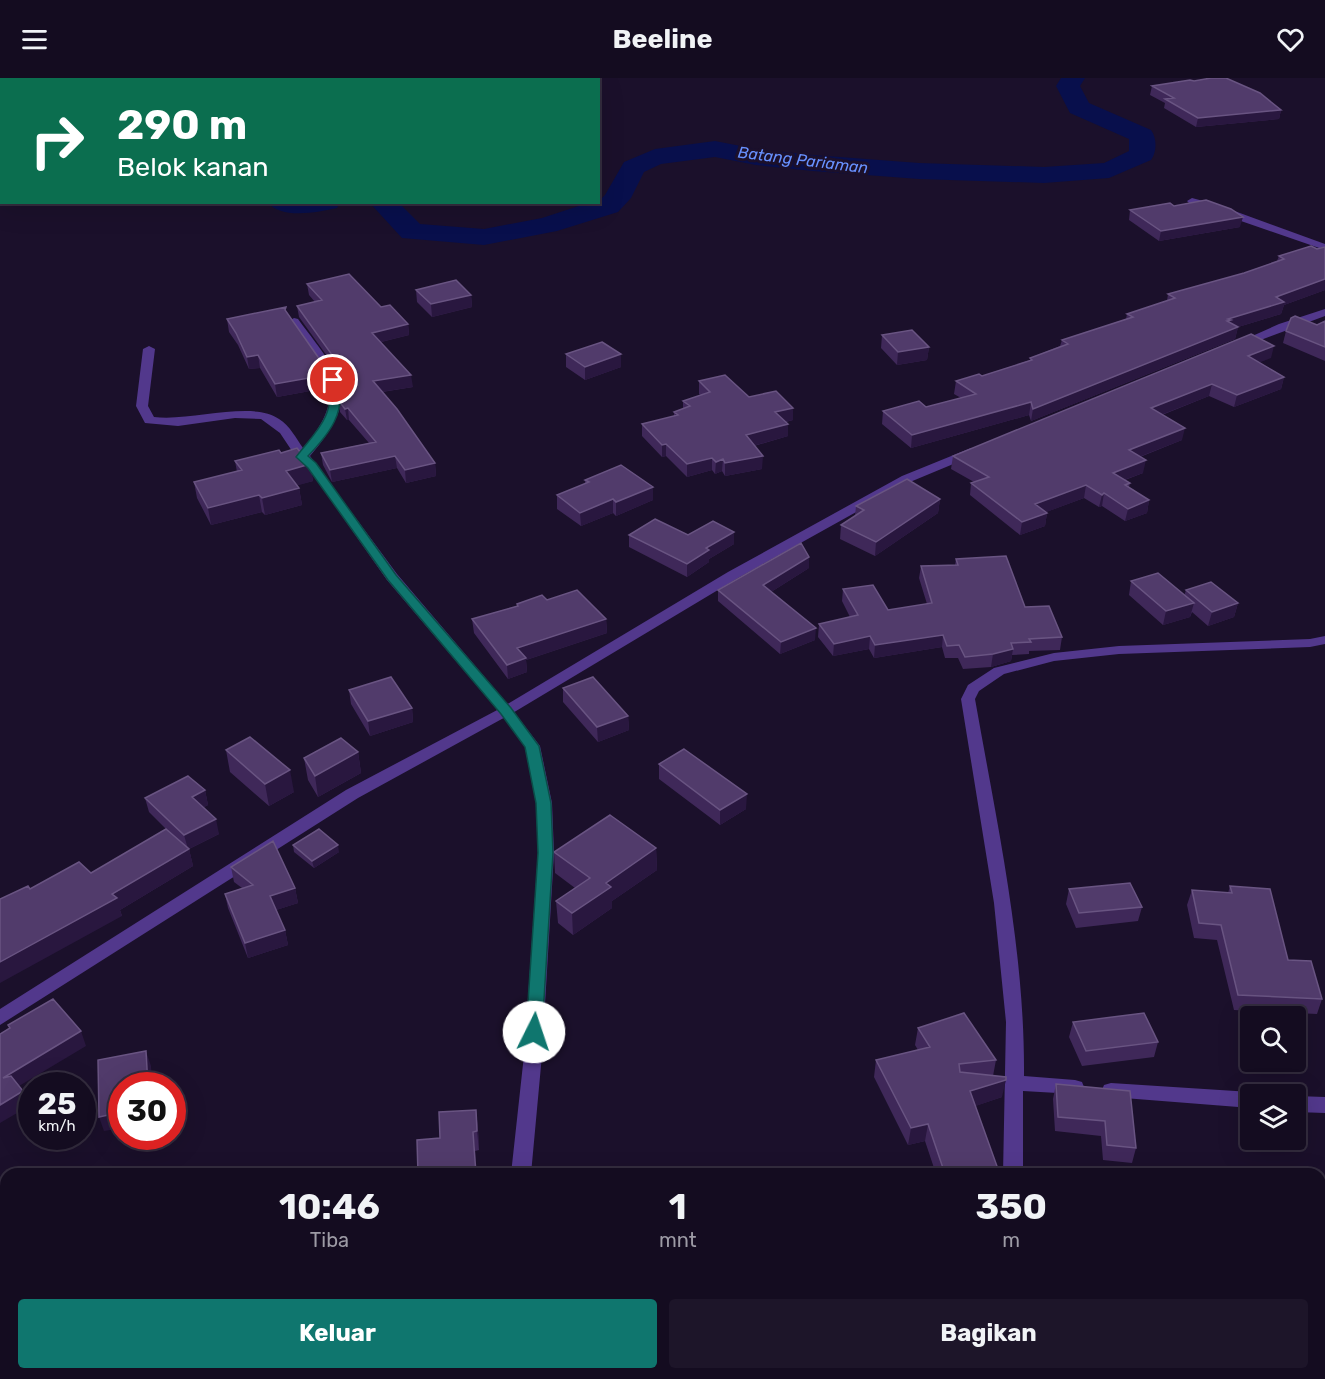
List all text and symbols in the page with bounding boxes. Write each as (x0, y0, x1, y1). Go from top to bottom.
icon: menu (18, 23, 51, 56)
text: Beeline (613, 23, 712, 55)
icon: heart (1274, 23, 1307, 56)
text: 290 m (117, 100, 247, 150)
icon: right (18, 102, 96, 180)
water label: Batang Pariaman (737, 143, 869, 177)
text: Belok kanan (117, 151, 269, 183)
pin (307, 354, 358, 405)
icon: arrive (316, 363, 349, 396)
position arrow (502, 1000, 566, 1064)
map controls (1240, 1006, 1306, 1150)
button: search (1240, 1006, 1306, 1072)
speed limit sign: 30 (108, 1072, 186, 1150)
button: layers (1240, 1084, 1306, 1150)
text: 25 (38, 1086, 76, 1122)
text: km/h (38, 1117, 76, 1135)
text: 10:46 (279, 1185, 380, 1228)
text: 1 (669, 1185, 687, 1228)
text: 350 (976, 1185, 1047, 1228)
text: Tiba (310, 1228, 349, 1252)
text: mnt (659, 1228, 697, 1252)
text: m (1002, 1228, 1020, 1252)
button: Keluar (18, 1299, 657, 1368)
button: Bagikan (669, 1299, 1308, 1368)

